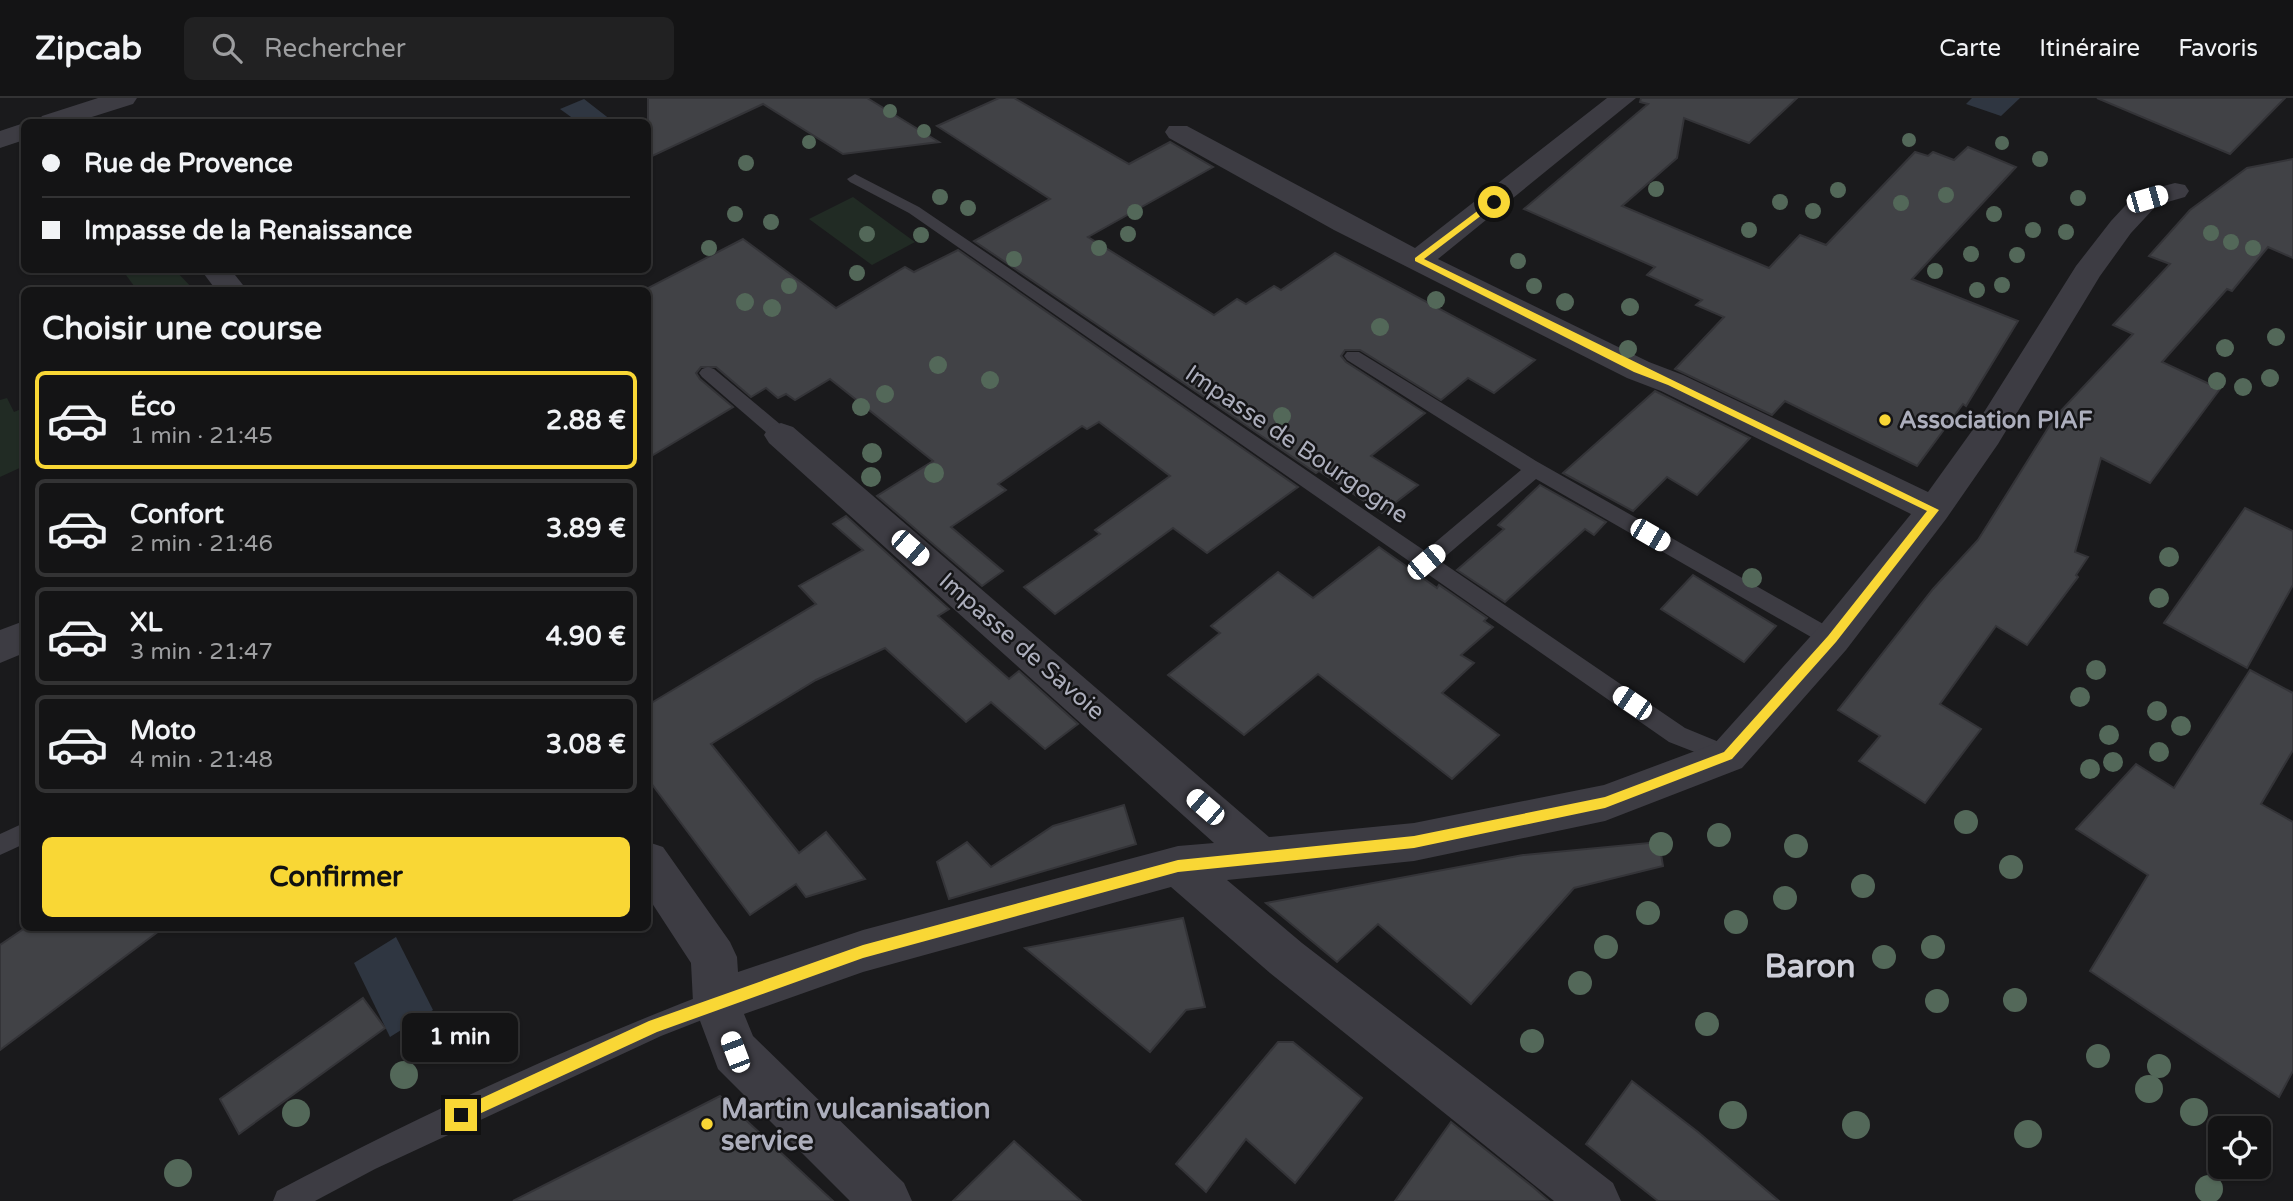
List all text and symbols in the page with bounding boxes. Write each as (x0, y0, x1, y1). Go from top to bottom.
search box (184, 17, 674, 80)
text: Zipcab (35, 29, 142, 68)
icon: search (208, 29, 246, 67)
text: Rechercher (264, 33, 406, 64)
text: Carte (1939, 34, 2001, 63)
text: Itinéraire (2039, 34, 2140, 63)
text: Favoris (2178, 34, 2258, 63)
text: Rue de Provence (84, 148, 293, 179)
car (2124, 183, 2171, 215)
route start (1478, 186, 1510, 218)
text: Impasse de la Renaissance (84, 215, 412, 246)
text: Choisir une course (42, 310, 322, 348)
street label: Impasse de Bourgogne (1180, 359, 1414, 530)
icon: car (46, 389, 109, 452)
text: Éco (130, 391, 176, 422)
text: 2.88 € (546, 405, 626, 436)
place label: Association PIAF (1899, 406, 2093, 435)
marker: Association PIAF (1877, 412, 1893, 428)
text: 1 min · 21:45 (130, 422, 273, 450)
icon: car (46, 497, 109, 560)
text: Confort (130, 499, 224, 530)
text: 3.89 € (546, 513, 626, 544)
car (1627, 515, 1674, 555)
car (888, 526, 933, 570)
text: 2 min · 21:46 (130, 530, 273, 558)
car (1404, 540, 1449, 584)
street label: Impasse de Savoie (933, 567, 1110, 726)
icon: car (46, 605, 109, 668)
text: XL (130, 607, 162, 638)
text: 4.90 € (546, 621, 626, 652)
text: 3 min · 21:47 (130, 638, 273, 666)
car (1609, 683, 1656, 723)
icon: car (46, 713, 109, 776)
text: Moto (130, 715, 196, 746)
text: 3.08 € (546, 729, 626, 760)
text: 4 min · 21:48 (130, 746, 273, 774)
car (1183, 785, 1228, 829)
button: Confirmer (42, 837, 630, 917)
district label: Baron (1765, 948, 1855, 986)
callout: 1 min (403, 1014, 519, 1062)
text: 1 min (429, 1023, 491, 1051)
car (718, 1029, 753, 1075)
place label: Martin vulcanisation service (721, 1092, 991, 1158)
route end (445, 1099, 477, 1131)
marker: Martin vulcanisation service (699, 1116, 715, 1132)
map controls (2208, 1116, 2271, 1179)
button: locate (2208, 1116, 2271, 1179)

